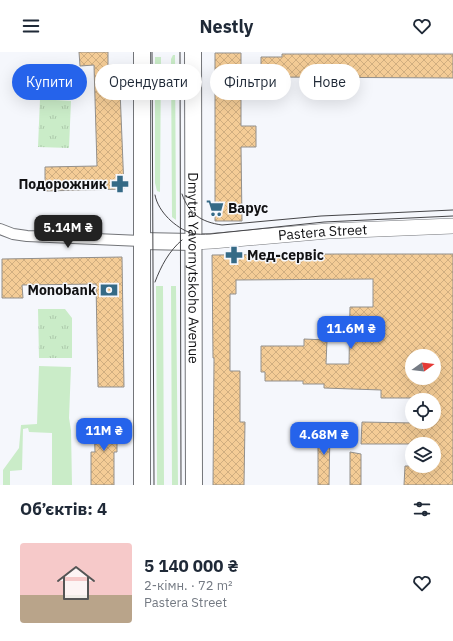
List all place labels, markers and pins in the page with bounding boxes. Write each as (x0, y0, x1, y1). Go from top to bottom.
pharmacy icon: Подорожник (110, 174, 130, 194)
place label: Подорожник (18, 175, 107, 193)
supermarket icon: Варус (205, 198, 225, 218)
place label: Варус (228, 199, 268, 217)
pin: 5.14M ₴ (31, 215, 105, 249)
pharmacy icon: Мед-сервіс (224, 245, 244, 265)
place label: Мед-сервіс (247, 246, 324, 264)
bank icon: Monobank (99, 280, 119, 300)
place label: Monobank (27, 281, 97, 299)
pin: 11.6M ₴ (314, 316, 388, 350)
pin: 11M ₴ (76, 418, 132, 452)
pin: 4.68M ₴ (287, 422, 361, 456)

